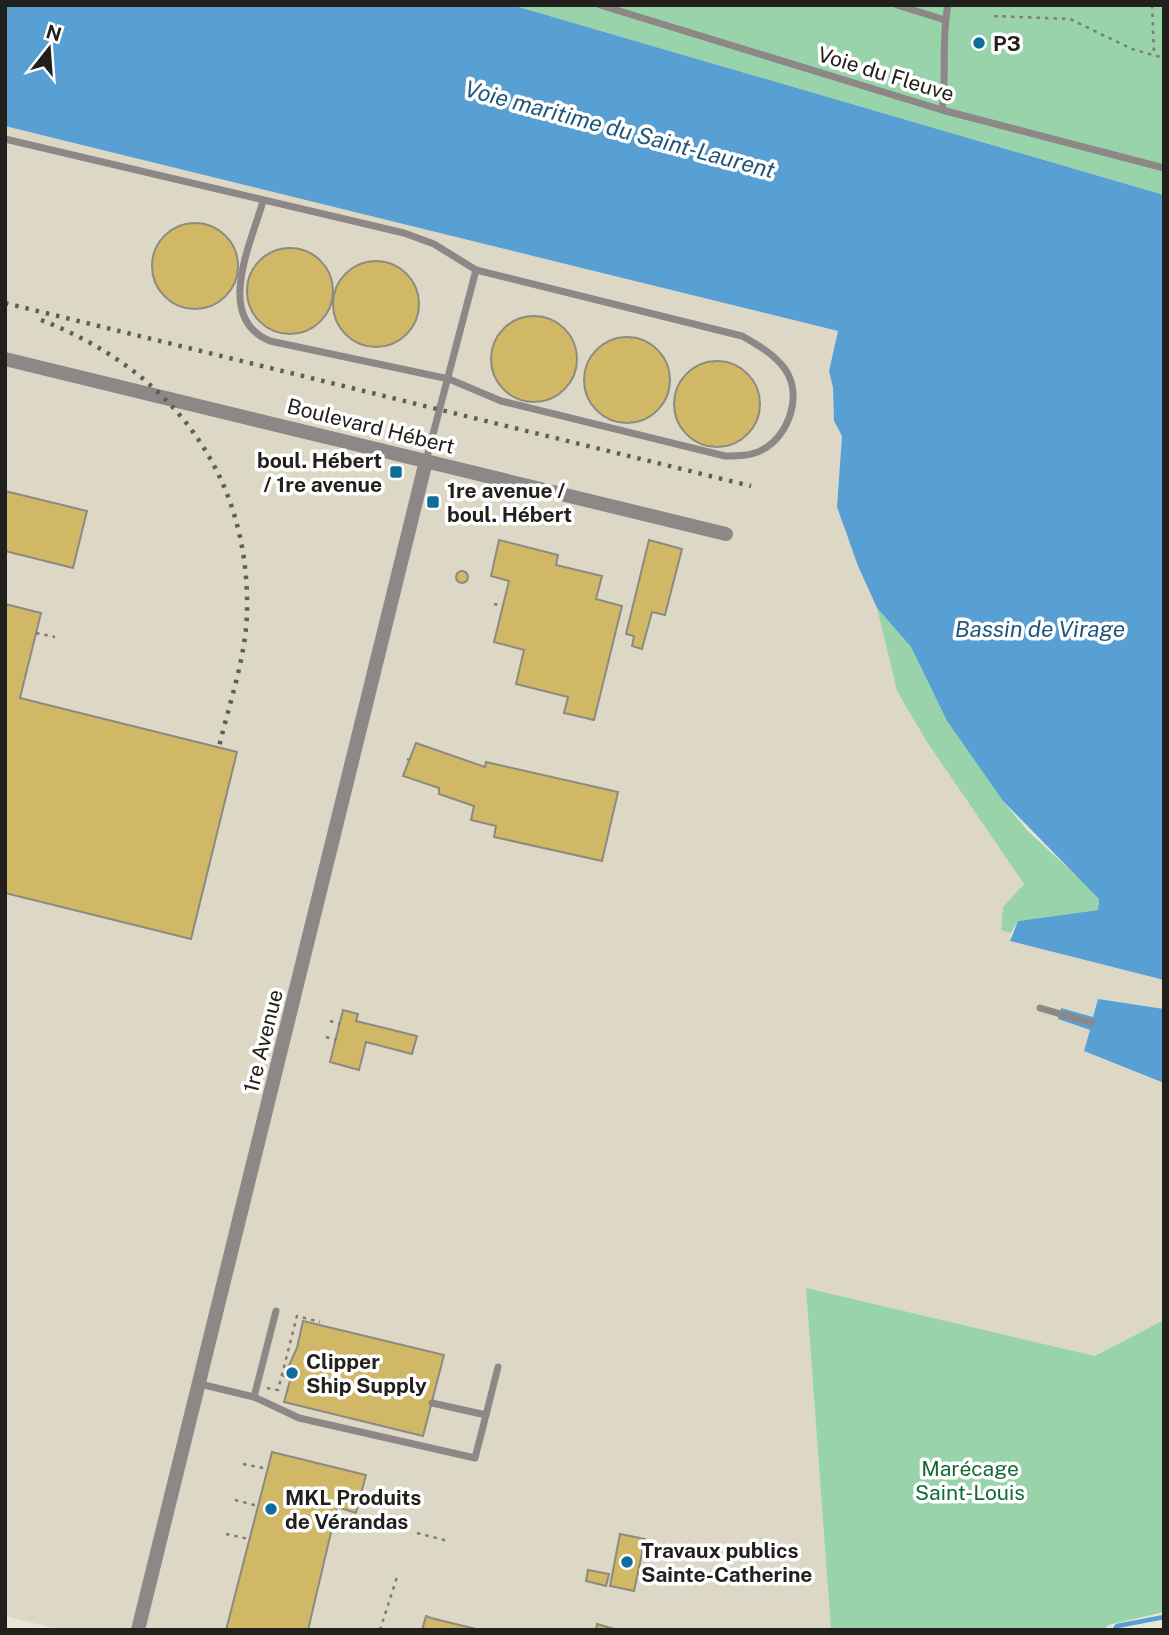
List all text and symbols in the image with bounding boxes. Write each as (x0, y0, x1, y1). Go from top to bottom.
north arrow (14, 14, 84, 84)
text: N (44, 20, 64, 45)
place label: P3 (993, 31, 1021, 56)
marker: P3 (971, 35, 987, 51)
street label: Voie du Fleuve (815, 41, 957, 107)
water label: Voie maritime du Saint-Laurent (462, 75, 778, 184)
street label: Boulevard Hébert (285, 393, 457, 459)
place label: boul. Hébert / 1re avenue (257, 448, 382, 497)
marker: boul. Hébert / 1re avenue (388, 464, 404, 480)
place label: 1re avenue / boul. Hébert (447, 478, 572, 527)
marker: 1re avenue / boul. Hébert (425, 494, 441, 510)
water label: Bassin de Virage (955, 615, 1125, 642)
street label: 1re Avenue (238, 987, 288, 1095)
place label: Clipper Ship Supply (306, 1349, 427, 1398)
marker: Clipper Ship Supply (284, 1365, 300, 1381)
park label: Marécage Saint-Louis (915, 1456, 1025, 1505)
place label: MKL Produits de Vérandas (285, 1485, 421, 1534)
marker: MKL Produits de Vérandas (263, 1501, 279, 1517)
place label: Travaux publics Sainte-Catherine (641, 1538, 812, 1587)
marker: Travaux publics Sainte-Catherine (619, 1554, 635, 1570)

